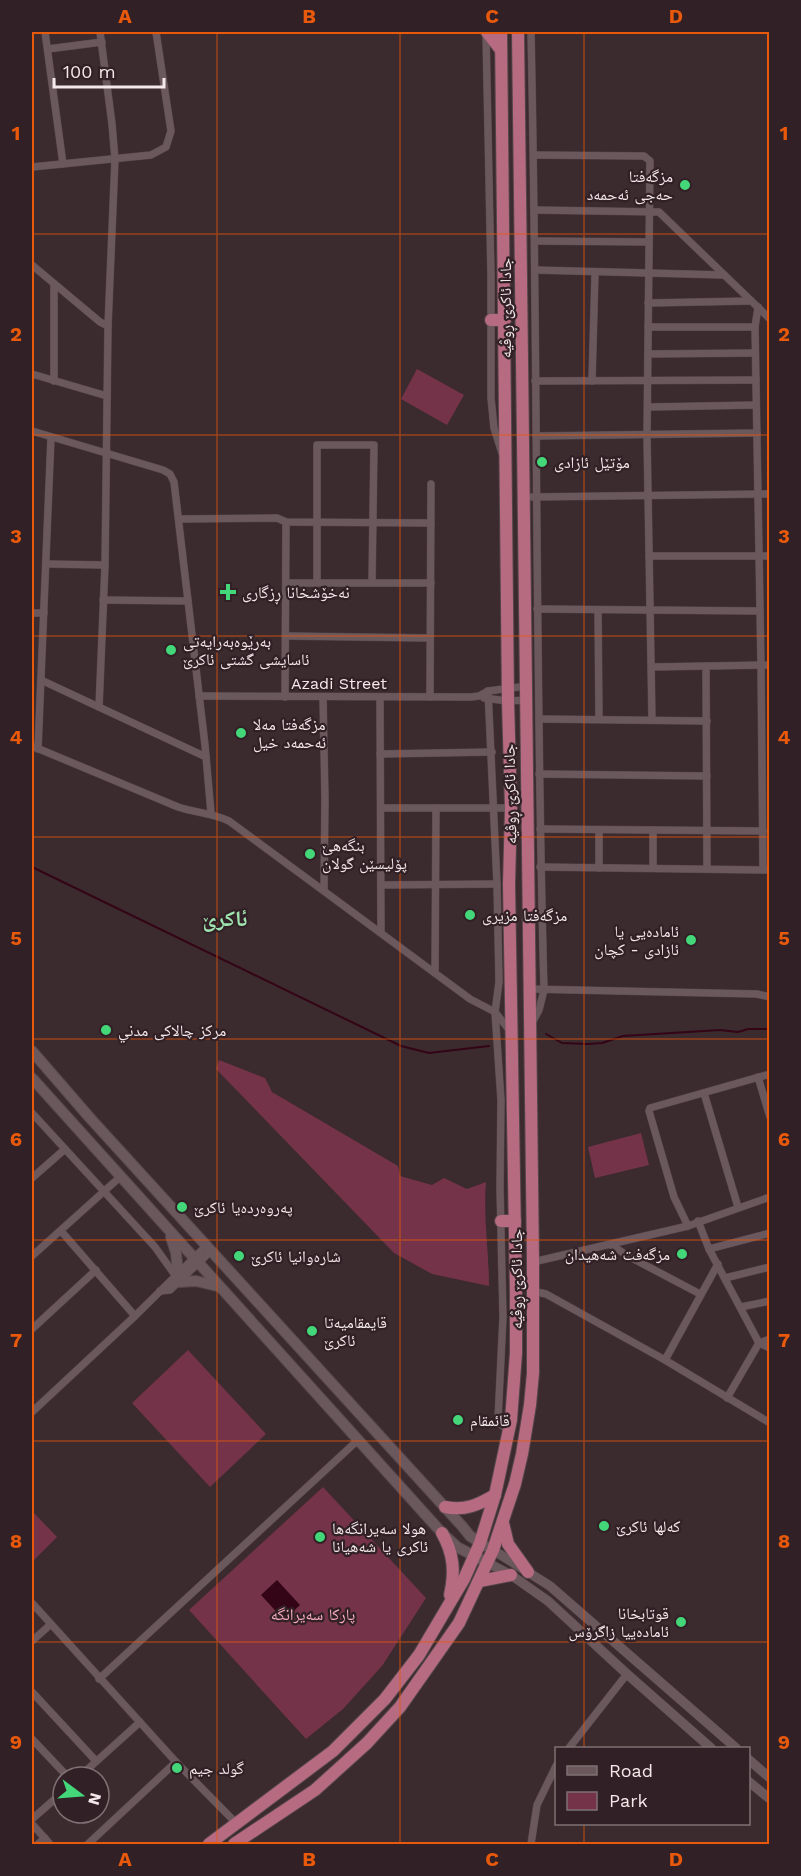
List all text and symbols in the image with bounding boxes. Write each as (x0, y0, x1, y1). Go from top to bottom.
text: A (118, 4, 132, 28)
text: B (302, 4, 316, 28)
text: C (485, 4, 499, 28)
text: D (669, 4, 683, 28)
scale bar (54, 51, 164, 89)
text: 100 m (63, 61, 116, 82)
text: 1 (12, 121, 20, 145)
text: 1 (780, 121, 788, 145)
place label: مزگەفتا حەجی ئەحمەد (587, 167, 673, 205)
marker: مزگەفتا حەجی ئەحمەد (678, 178, 692, 192)
street label: جادا ئاکرێ ڕوڤیە (496, 258, 518, 358)
text: 2 (10, 322, 22, 346)
text: 2 (778, 322, 790, 346)
place label: مۆتێل ئازادی (554, 453, 630, 473)
marker: مۆتێل ئازادی (535, 455, 549, 469)
text: 3 (10, 524, 22, 548)
text: 3 (778, 524, 790, 548)
marker: نەخۆشخانا ڕزگاری (219, 583, 237, 601)
place label: نەخۆشخانا ڕزگاری (242, 583, 350, 605)
place label: بەرێوەبەرایەتی ئاسایشی گشتی ئاکرێ (183, 632, 309, 670)
marker: بەرێوەبەرایەتی ئاسایشی گشتی ئاکرێ (164, 643, 178, 657)
street label: Azadi Street (291, 674, 387, 693)
place label: مزگەفتا مەلا ئەحمەد خیل (253, 715, 326, 753)
text: 4 (10, 725, 23, 749)
text: 4 (778, 725, 791, 749)
marker: مزگەفتا مەلا ئەحمەد خیل (234, 726, 248, 740)
street label: جادا ئاکرێ ڕوڤیە (500, 744, 524, 844)
place label: بنگە‌ھێ پۆلیسێن گولان (322, 836, 407, 874)
marker: بنگە‌ھێ پۆلیسێن گولان (303, 847, 317, 861)
district label: ئاکرێ (203, 906, 247, 932)
place label: مزگەفتا مزیری (482, 906, 567, 926)
marker: مزگەفتا مزیری (463, 908, 477, 922)
place label: ئامادەیی یا ئازادی - کچان (594, 922, 679, 960)
text: 5 (10, 926, 22, 950)
text: 5 (778, 926, 790, 950)
marker: ئامادەیی یا ئازادی - کچان (684, 933, 698, 947)
place label: مركز چالاکى مدني (118, 1021, 226, 1043)
marker: مركز چالاکى مدني (99, 1023, 113, 1037)
text: 6 (10, 1127, 22, 1151)
text: 6 (778, 1127, 790, 1151)
place label: پەروەردەیا ئاكرێ (194, 1198, 293, 1218)
marker: پەروەردەیا ئاكرێ (175, 1200, 189, 1214)
street label: جادا ئاکرێ ڕوڤیە (507, 1229, 529, 1329)
place label: مزگەفت شه‌هيدان (565, 1245, 670, 1265)
place label: شارەوانیا ئاکرێ (251, 1247, 341, 1267)
marker: مزگەفت شه‌هيدان (675, 1247, 689, 1261)
marker: شارەوانیا ئاکرێ (232, 1249, 246, 1263)
place label: قایمقامیەتا ئاکرێ (324, 1313, 387, 1351)
marker: قایمقامیەتا ئاکرێ (305, 1324, 319, 1338)
text: 7 (10, 1328, 22, 1352)
text: 7 (778, 1328, 790, 1352)
place label: قائمقام (470, 1411, 510, 1431)
marker: قائمقام (451, 1413, 465, 1427)
place label: کەلها ئاکرێ (616, 1517, 681, 1537)
place label: هولا سەیرانگەها ئاکری یا شەهیانا (332, 1519, 428, 1557)
marker: کەلها ئاکرێ (597, 1519, 611, 1533)
text: 8 (10, 1529, 22, 1553)
text: 8 (778, 1529, 790, 1553)
marker: هولا سەیرانگەها ئاکری یا شەهیانا (313, 1530, 327, 1544)
place label: قوتابخانا ئامادەییا زاگرۆس (569, 1604, 669, 1642)
park label: پارکا سەیرانگه (271, 1605, 355, 1624)
marker: قوتابخانا ئامادەییا زاگرۆس (674, 1615, 688, 1629)
text: 9 (10, 1730, 22, 1754)
text: 9 (778, 1730, 790, 1754)
legend (555, 1747, 750, 1825)
place label: گولد جیم (189, 1759, 244, 1779)
text: Road (609, 1760, 653, 1781)
marker: گولد جیم (170, 1761, 184, 1775)
north arrow (51, 1765, 111, 1825)
text: Park (609, 1790, 648, 1811)
text: N (84, 1791, 106, 1807)
text: A (118, 1847, 132, 1871)
text: B (302, 1847, 316, 1871)
text: C (485, 1847, 499, 1871)
text: D (669, 1847, 683, 1871)

